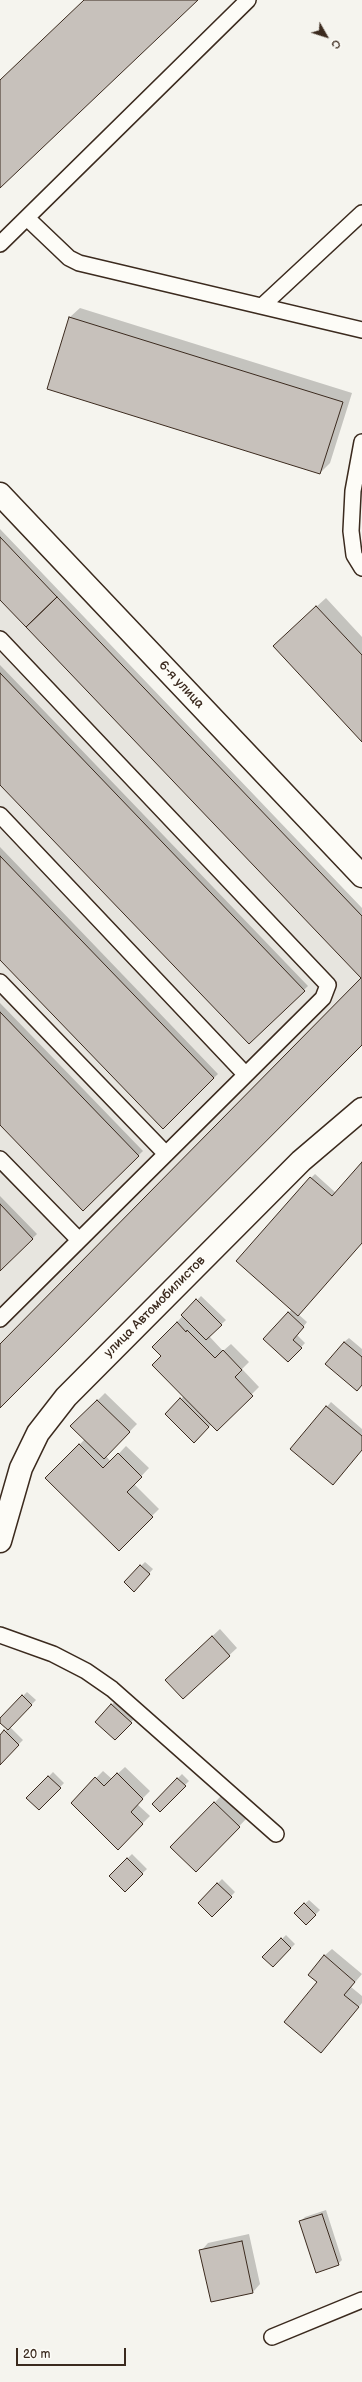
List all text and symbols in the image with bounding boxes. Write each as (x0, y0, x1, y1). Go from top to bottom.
north arrow (306, 16, 346, 56)
text: С (328, 37, 343, 51)
street label: 6-я улица (155, 658, 207, 712)
street label: улица Автомобилистов (101, 1253, 209, 1361)
scale bar (18, 2340, 128, 2366)
text: 20 m (23, 2347, 50, 2362)

